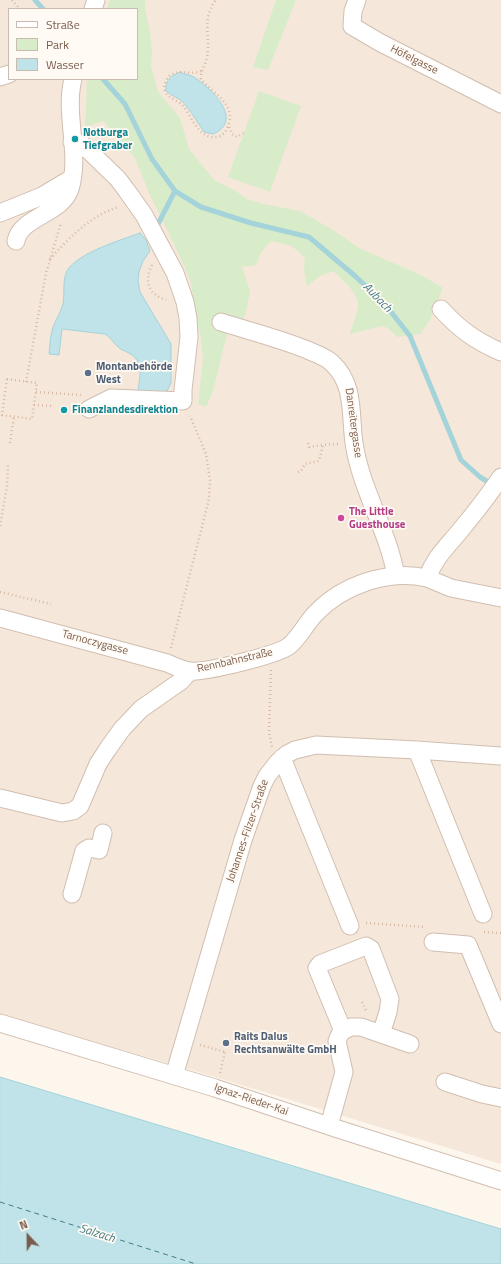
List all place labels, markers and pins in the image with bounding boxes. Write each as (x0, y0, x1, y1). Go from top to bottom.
place label: Notburga Tiefgraber (83, 126, 132, 152)
marker: Notburga Tiefgraber (70, 134, 80, 144)
place label: Montanbehörde West (96, 360, 172, 386)
marker: Montanbehörde West (83, 368, 93, 378)
place label: Finanzlandesdirektion (72, 403, 178, 417)
marker: Finanzlandesdirektion (59, 405, 69, 415)
place label: The Little Guesthouse (349, 505, 405, 531)
marker: The Little Guesthouse (336, 513, 346, 523)
place label: Raits Dalus Rechtsanwälte GmbH (234, 1030, 337, 1056)
marker: Raits Dalus Rechtsanwälte GmbH (221, 1038, 231, 1048)

